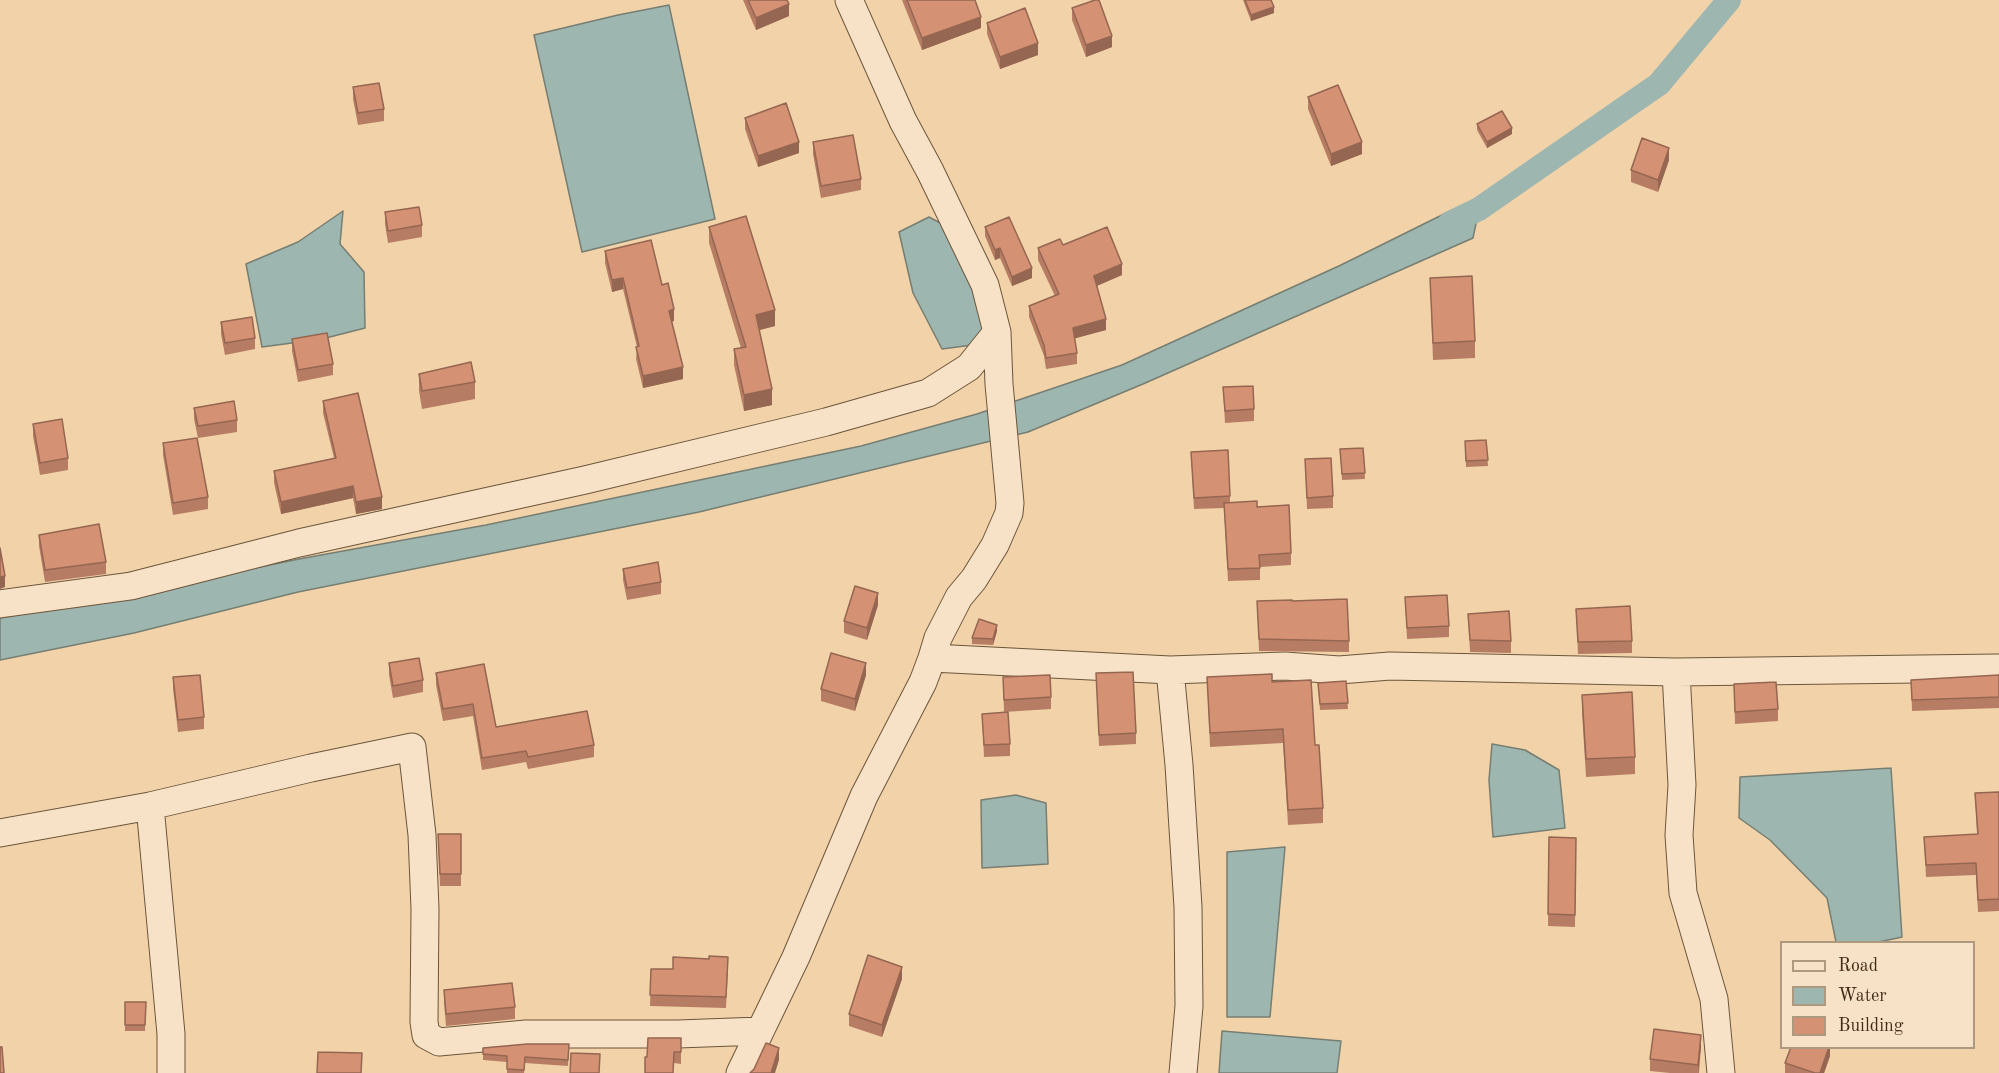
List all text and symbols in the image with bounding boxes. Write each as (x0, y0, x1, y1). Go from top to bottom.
legend (1780, 941, 1975, 1049)
text: Road (1838, 957, 1878, 975)
text: Water (1838, 987, 1887, 1005)
text: Building (1838, 1017, 1903, 1035)

